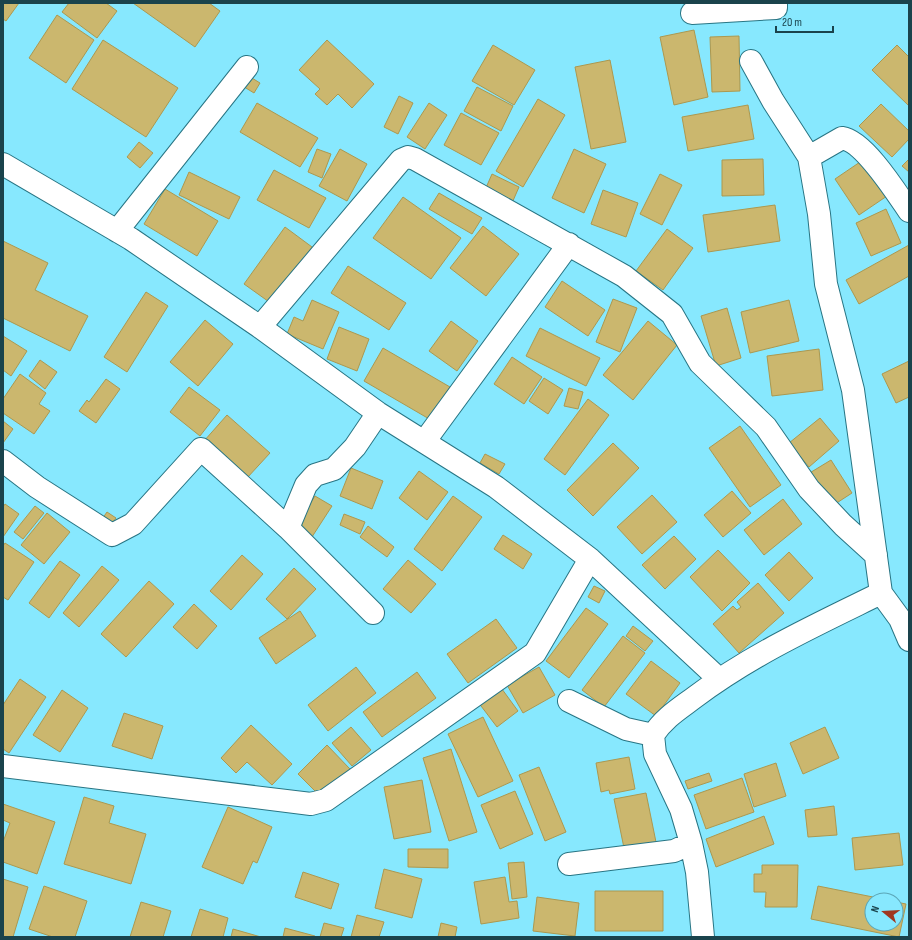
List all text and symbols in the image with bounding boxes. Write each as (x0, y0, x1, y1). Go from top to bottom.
scale bar (776, 8, 833, 34)
text: 20 m (782, 15, 802, 30)
north arrow (864, 892, 904, 932)
text: N (868, 904, 882, 914)

